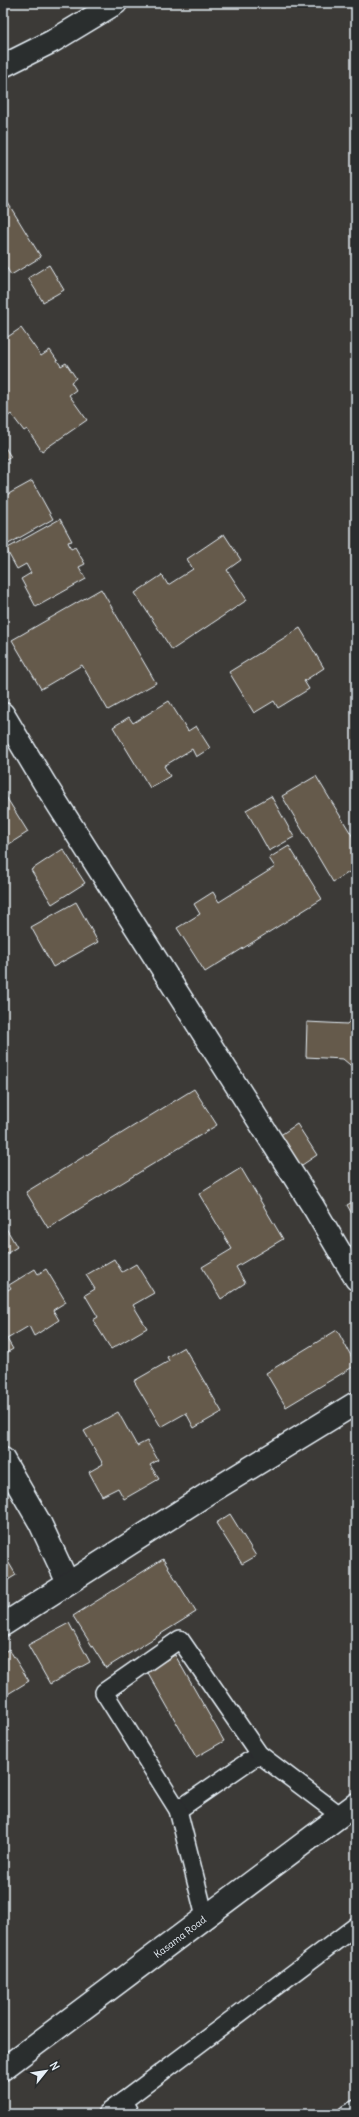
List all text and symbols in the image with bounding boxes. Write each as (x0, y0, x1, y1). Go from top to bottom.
street label: Kasama Road (151, 1913, 209, 1961)
north arrow (26, 2051, 66, 2091)
text: N (47, 2059, 63, 2073)

